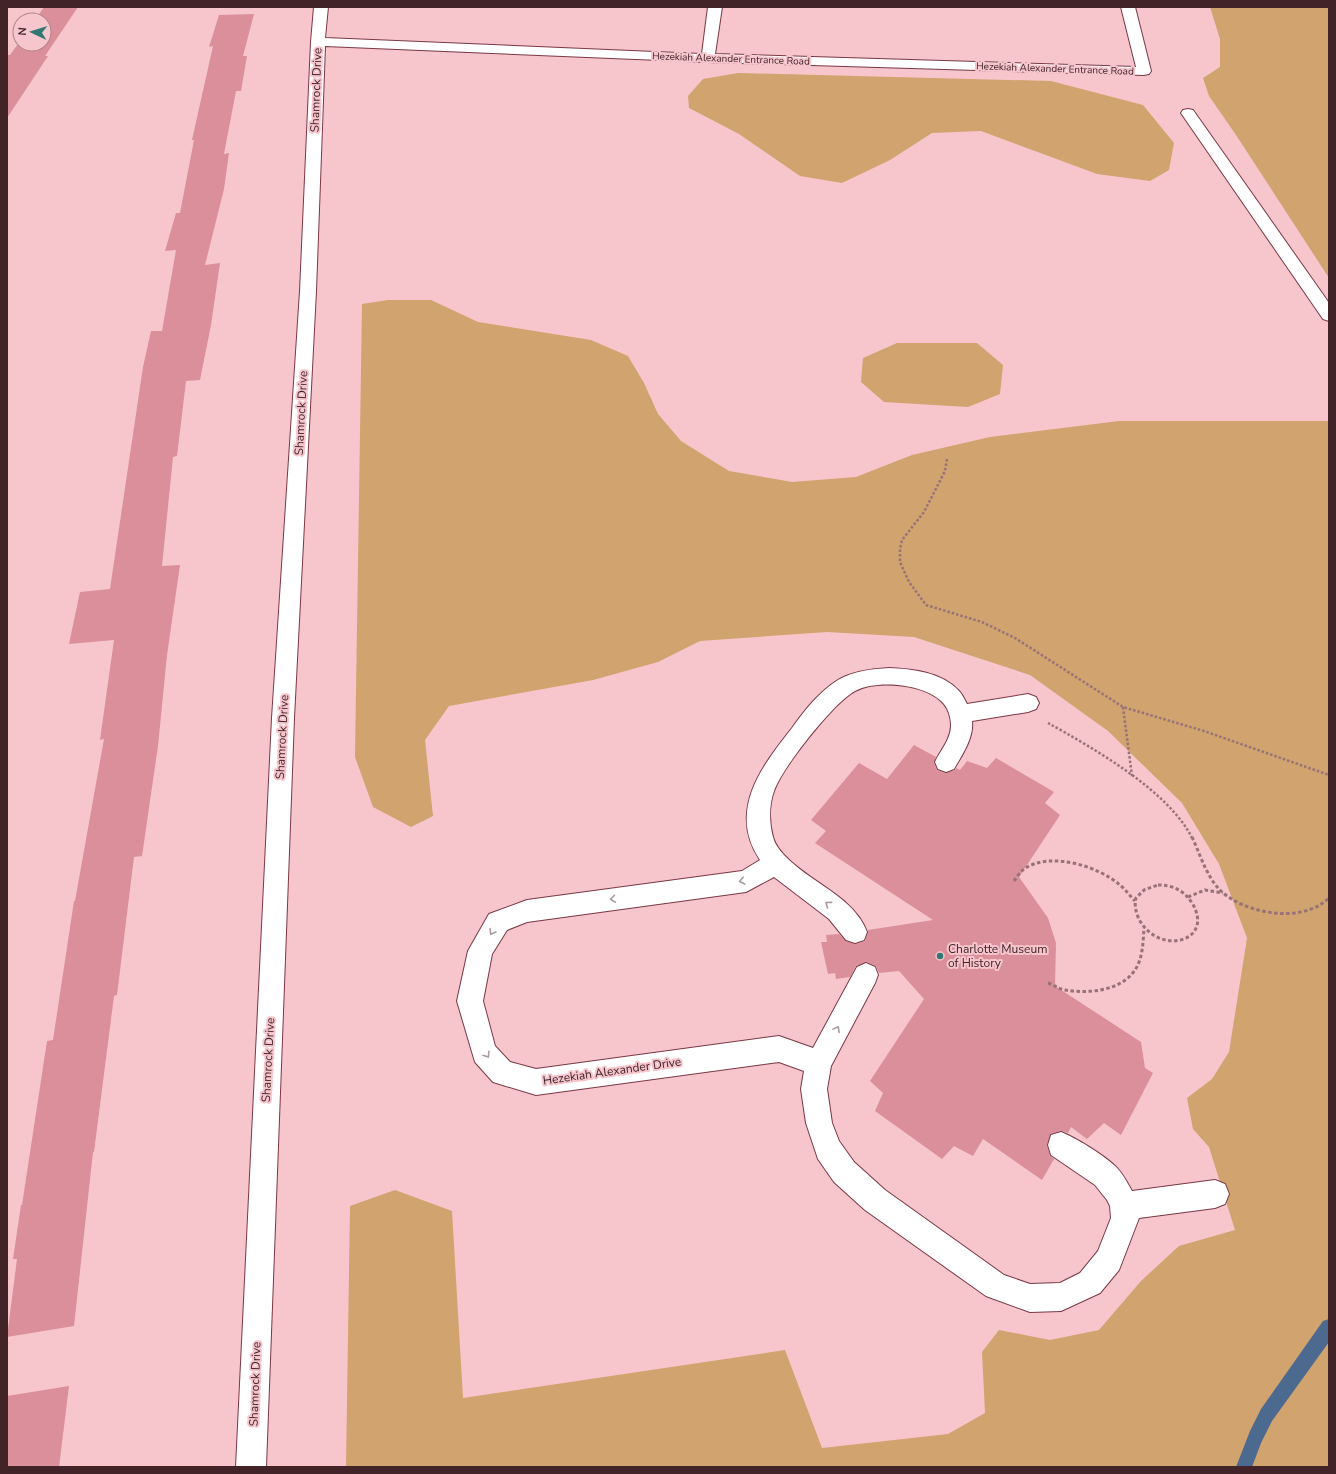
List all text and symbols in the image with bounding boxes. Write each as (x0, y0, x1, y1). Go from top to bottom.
north arrow (12, 12, 52, 52)
text: N (15, 27, 30, 36)
street label: Shamrock Drive (307, 47, 325, 133)
street label: Hezekiah Alexander Entrance Road (652, 49, 810, 69)
street label: Hezekiah Alexander Entrance Road (976, 59, 1134, 79)
street label: Shamrock Drive (291, 370, 311, 456)
street label: Shamrock Drive (272, 694, 292, 780)
one-way arrow (739, 876, 745, 884)
one-way arrow (610, 894, 617, 903)
one-way arrow (826, 902, 833, 909)
one-way arrow (489, 928, 496, 935)
place label: Charlotte Museum of History (948, 941, 1047, 971)
marker: Charlotte Museum of History (935, 951, 945, 961)
street label: Shamrock Drive (258, 1017, 278, 1103)
one-way arrow (833, 1026, 840, 1033)
one-way arrow (482, 1050, 489, 1057)
street label: Hezekiah Alexander Drive (542, 1053, 682, 1089)
street label: Shamrock Drive (246, 1341, 264, 1427)

